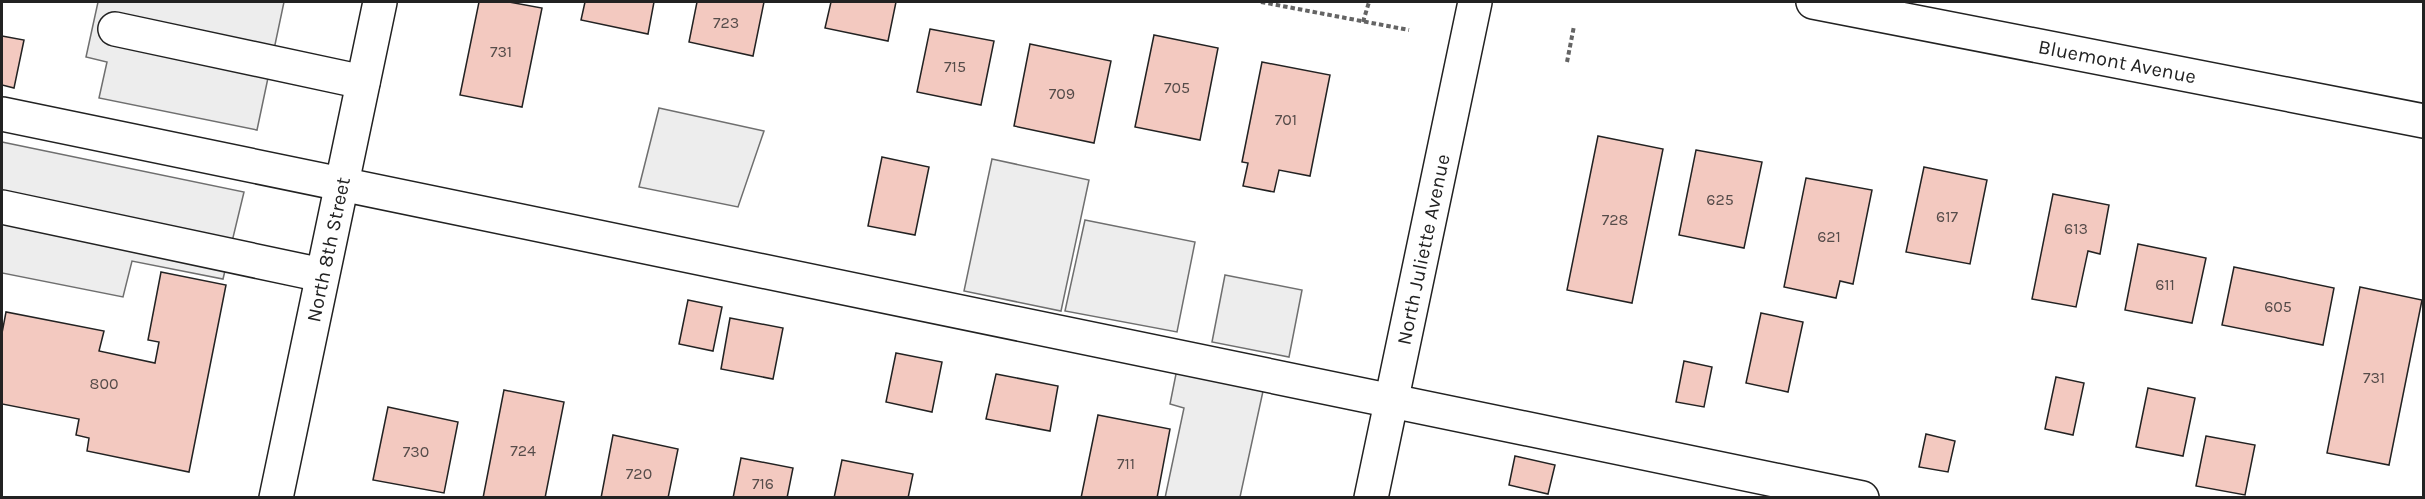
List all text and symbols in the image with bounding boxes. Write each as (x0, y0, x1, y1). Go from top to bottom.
house number: 723 (713, 13, 739, 32)
street label: Bluemont Avenue (2036, 35, 2198, 88)
house number: 731 (490, 42, 512, 61)
house number: 715 (944, 57, 966, 76)
house number: 705 (1164, 78, 1190, 97)
house number: 709 (1049, 84, 1075, 103)
house number: 701 (1275, 110, 1297, 129)
street label: North Juliette Avenue (1392, 152, 1455, 347)
street label: North 8th Street (302, 174, 355, 324)
house number: 625 (1706, 190, 1734, 209)
house number: 617 (1936, 207, 1958, 226)
house number: 728 (1602, 210, 1628, 229)
house number: 613 (2064, 219, 2088, 238)
house number: 621 (1817, 227, 1841, 246)
house number: 611 (2155, 275, 2175, 294)
house number: 605 (2264, 297, 2292, 316)
house number: 731 (2363, 368, 2385, 387)
house number: 800 (90, 374, 118, 393)
house number: 724 (510, 441, 536, 460)
house number: 730 (403, 442, 429, 461)
house number: 711 (1117, 454, 1135, 473)
house number: 720 (626, 464, 652, 483)
house number: 716 (752, 474, 774, 493)

